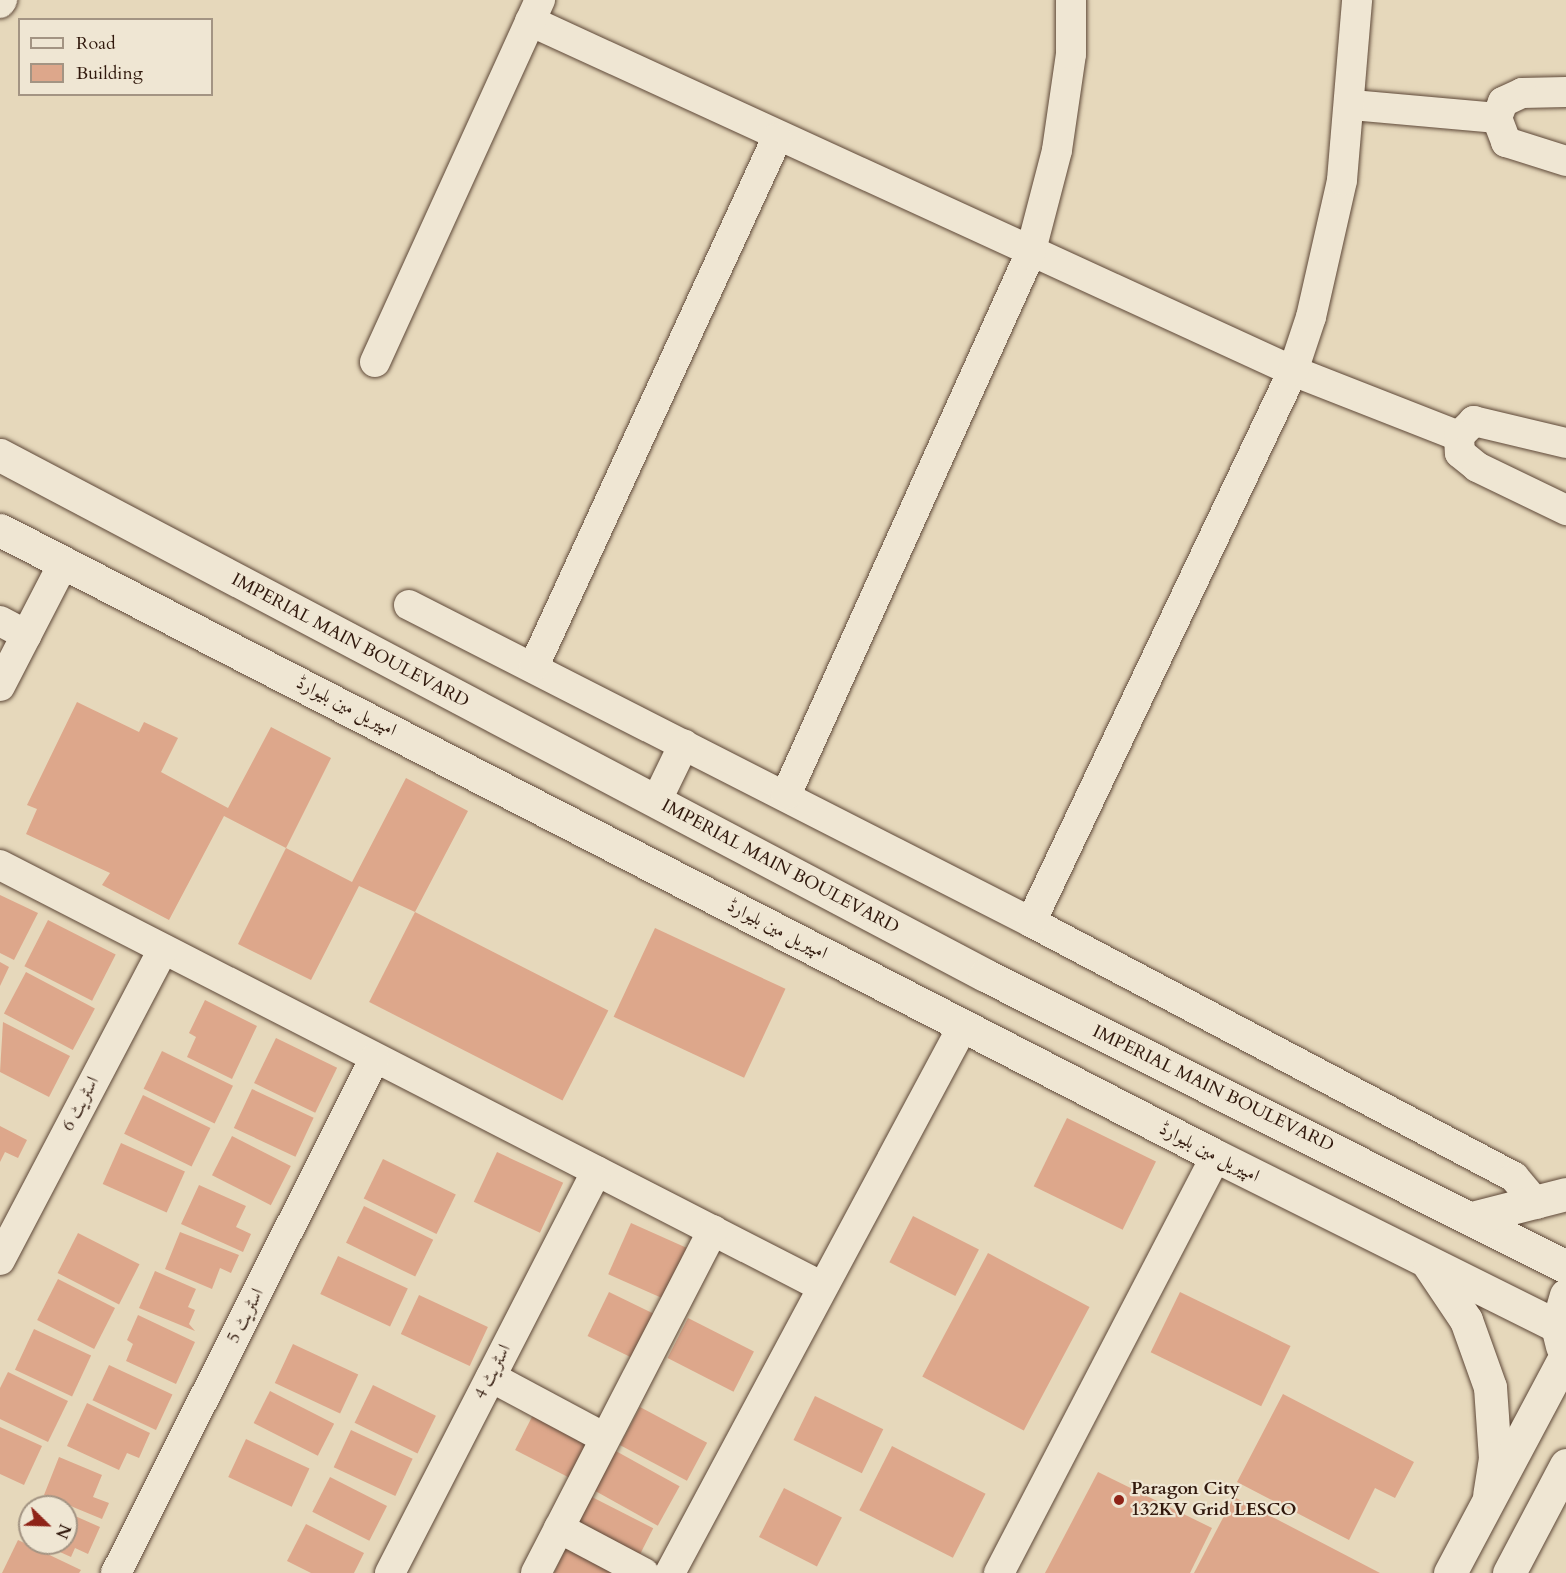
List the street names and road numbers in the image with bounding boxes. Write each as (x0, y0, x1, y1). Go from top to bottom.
street label: IMPERIAL MAIN BOULEVARD (228, 569, 472, 713)
street label: امپیریل مین بلیوارڈ (292, 673, 400, 741)
street label: IMPERIAL MAIN BOULEVARD (658, 795, 902, 939)
street label: امپیریل مین بلیوارڈ (723, 896, 831, 964)
street label: IMPERIAL MAIN BOULEVARD (1089, 1021, 1337, 1157)
street label: اسٹریٹ 6 (58, 1073, 104, 1135)
street label: امپیریل مین بلیوارڈ (1155, 1119, 1263, 1187)
street label: اسٹریٹ 5 (223, 1285, 269, 1347)
street label: اسٹریٹ 4 (470, 1341, 516, 1403)

